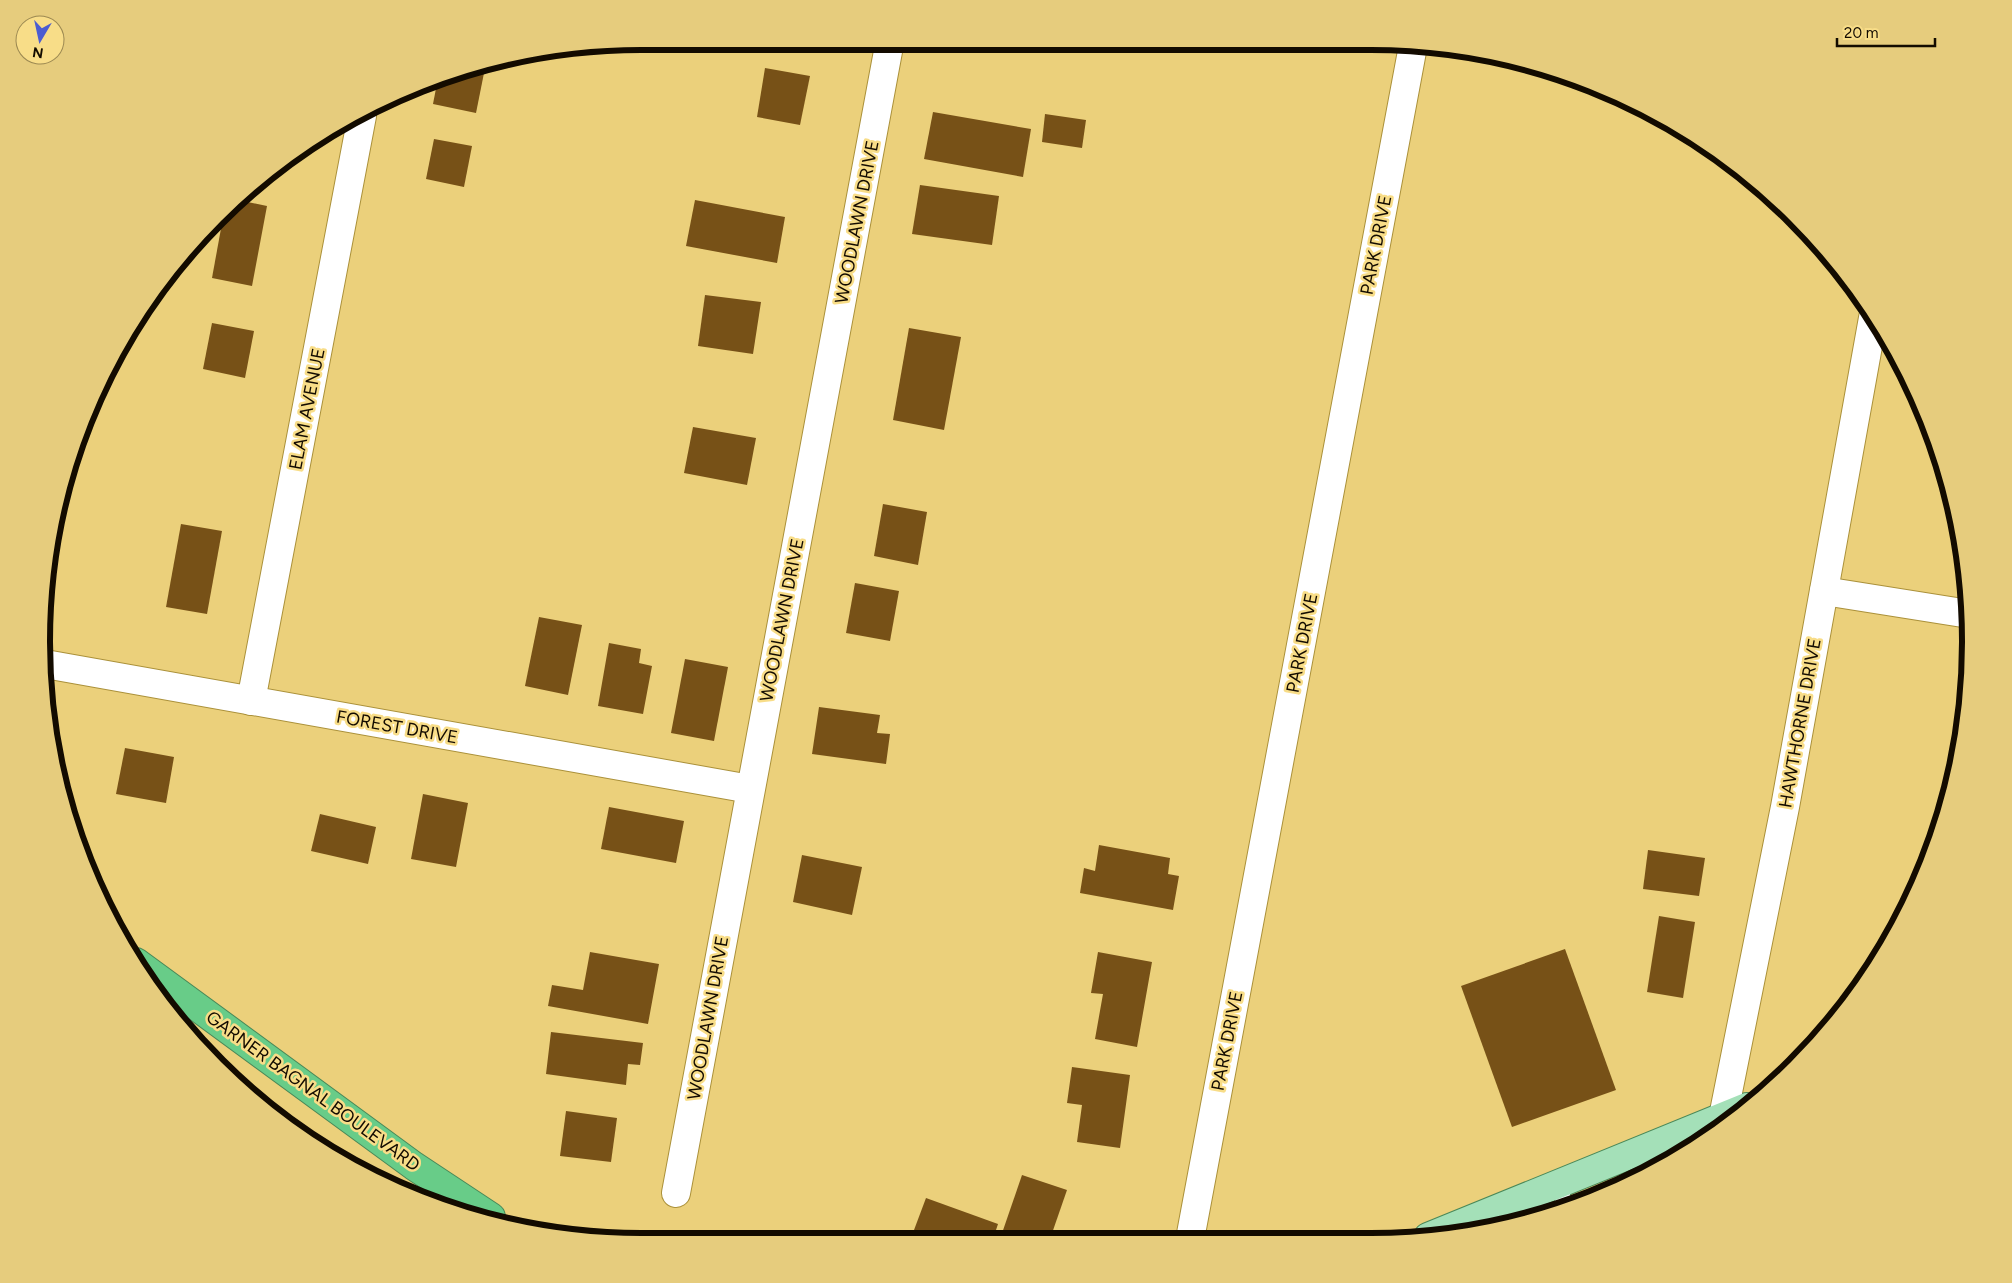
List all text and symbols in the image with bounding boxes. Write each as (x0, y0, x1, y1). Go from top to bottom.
north arrow (15, 15, 65, 65)
scale bar (1837, 15, 1934, 47)
text: 20 m (1844, 24, 1878, 42)
text: N (31, 43, 45, 62)
street label: WOODLAWN DRIVE (830, 138, 884, 306)
street label: PARK DRIVE (1356, 193, 1396, 297)
street label: ELAM AVENUE (284, 346, 330, 472)
street label: WOODLAWN DRIVE (755, 536, 809, 704)
street label: PARK DRIVE (1282, 591, 1322, 695)
street label: HAWTHORNE DRIVE (1774, 637, 1826, 809)
street label: FOREST DRIVE (335, 706, 459, 748)
street label: WOODLAWN DRIVE (683, 934, 733, 1102)
street label: PARK DRIVE (1207, 989, 1247, 1093)
street label: GARNER BAGNAL BOULEVARD (202, 1006, 424, 1176)

